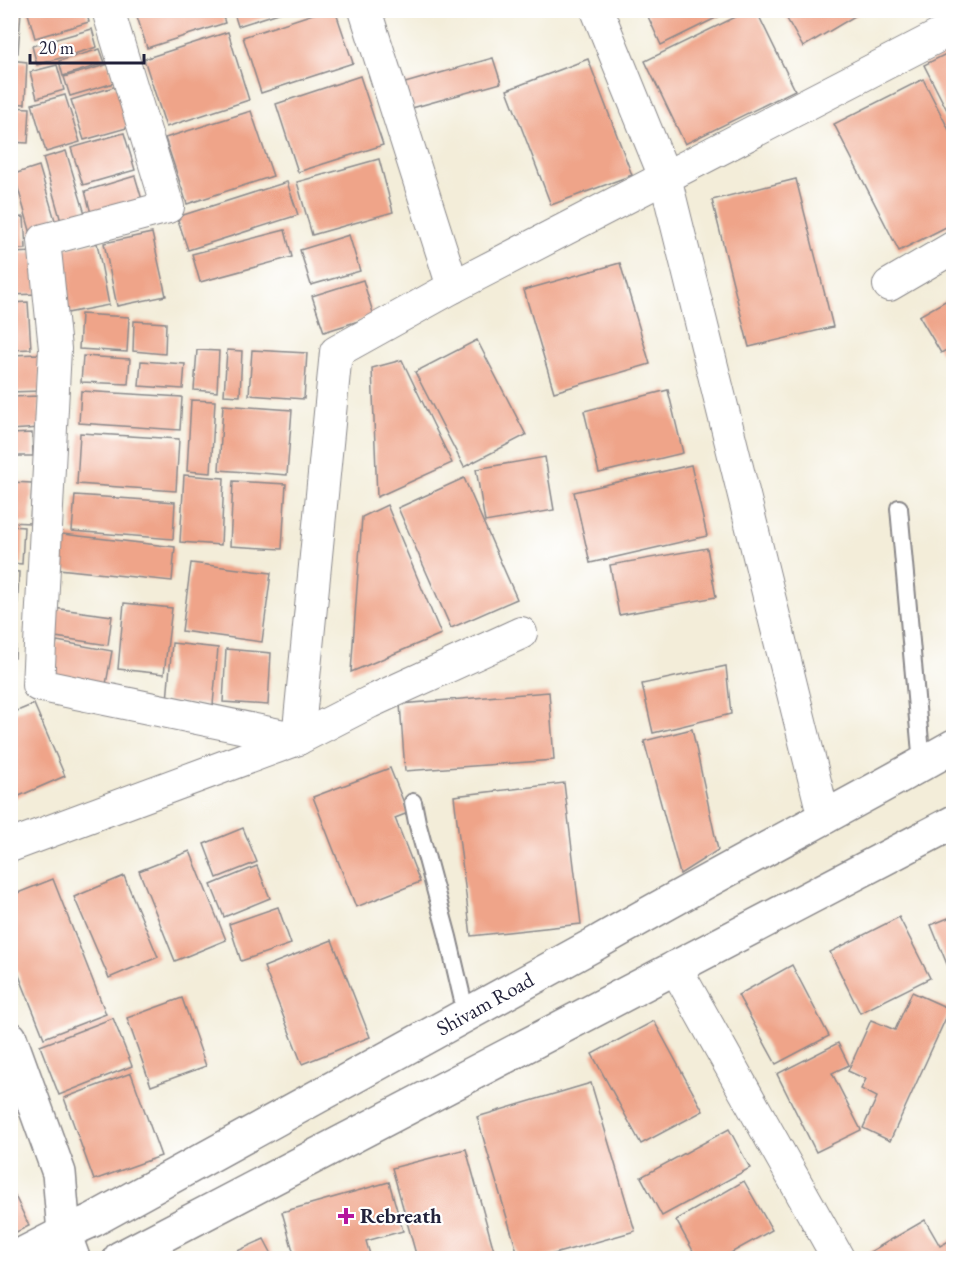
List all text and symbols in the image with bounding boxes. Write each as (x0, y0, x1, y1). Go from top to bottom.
scale bar (30, 27, 144, 65)
text: 20 m (39, 36, 74, 59)
street label: Shivam Road (431, 966, 539, 1041)
place label: Rebreath (360, 1202, 442, 1229)
marker: Rebreath (337, 1207, 355, 1225)

